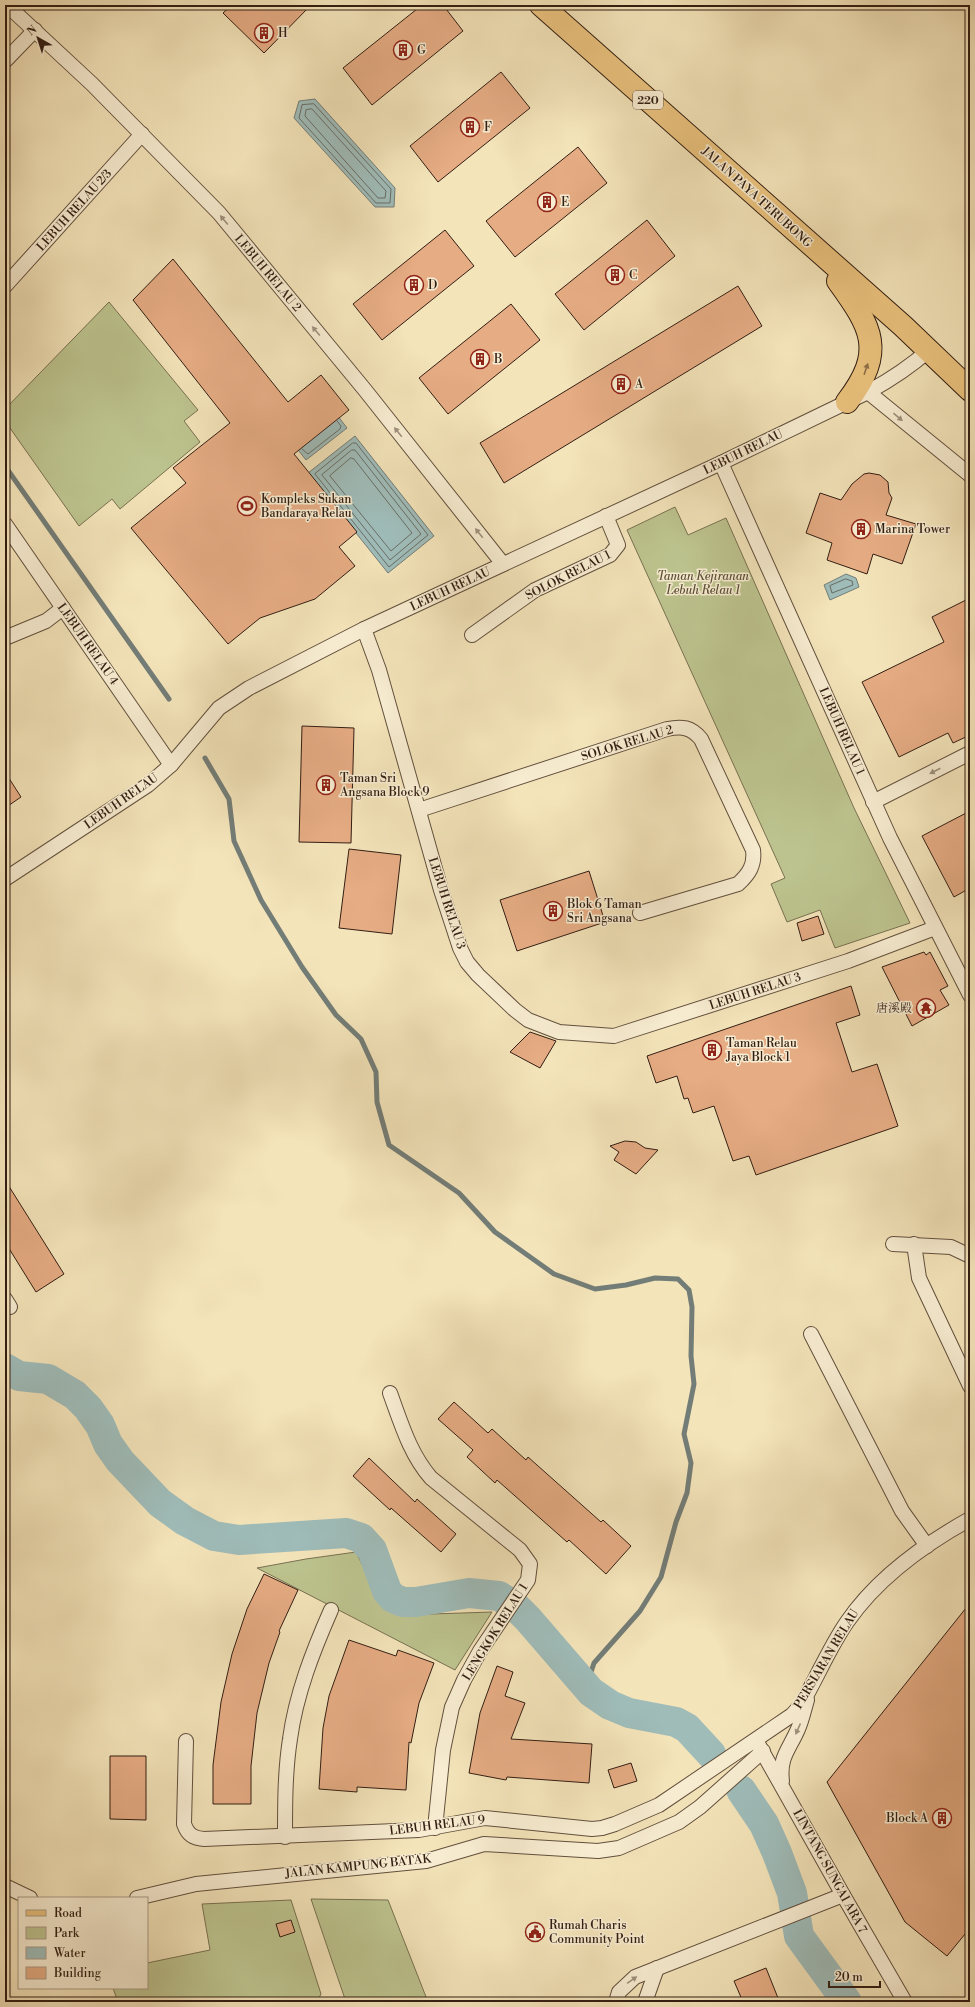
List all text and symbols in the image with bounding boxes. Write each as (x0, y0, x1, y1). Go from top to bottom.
north arrow (18, 18, 58, 58)
building icon: H (253, 22, 275, 44)
text: N (25, 23, 40, 39)
place label: H (278, 26, 288, 41)
building icon: G (392, 39, 414, 61)
place label: G (417, 43, 426, 58)
road number: 220 (633, 91, 663, 109)
building icon: F (459, 116, 481, 138)
place label: F (484, 120, 492, 135)
street label: JALAN PAYA TERUBONG (698, 143, 815, 251)
street label: LEBUH RELAU 2/3 (34, 166, 115, 254)
building icon: E (536, 191, 558, 213)
place label: E (561, 195, 569, 210)
one-way arrow (220, 215, 229, 225)
street label: LEBUH RELAU 2 (231, 232, 304, 315)
building icon: C (604, 264, 626, 286)
place label: C (629, 268, 637, 283)
building icon: D (403, 274, 425, 296)
place label: D (428, 278, 437, 293)
one-way arrow (312, 326, 320, 336)
building icon: B (469, 348, 491, 370)
place label: B (493, 352, 502, 367)
one-way arrow (864, 363, 870, 375)
building icon: A (610, 373, 632, 395)
place label: A (634, 377, 644, 392)
one-way arrow (893, 412, 903, 421)
one-way arrow (394, 426, 402, 437)
street label: LEBUH RELAU (701, 427, 786, 478)
place label: Kompleks Sukan Bandaraya Relau (260, 492, 352, 521)
sports icon: Kompleks Sukan Bandaraya Relau (236, 495, 258, 517)
building icon: Marina Tower (850, 518, 872, 540)
place label: Marina Tower (875, 522, 950, 537)
one-way arrow (475, 528, 484, 539)
street label: SOLOK RELAU 1 (523, 547, 614, 603)
street label: LEBUH RELAU (408, 564, 493, 615)
park label: Taman Kejiranan Lebuh Relau 1 (657, 569, 749, 598)
street label: LEBUH RELAU 4 (54, 601, 121, 688)
street label: LEBUH RELAU 1 (816, 685, 868, 778)
street label: SOLOK RELAU 2 (579, 722, 675, 765)
one-way arrow (929, 767, 941, 774)
street label: LEBUH RELAU (81, 770, 161, 832)
place label: Taman Sri Angsana Block 9 (339, 771, 429, 800)
building icon: Taman Sri Angsana Block 9 (315, 774, 337, 796)
street label: LEBUH RELAU 3 (425, 855, 469, 951)
place label: Blok 6 Taman Sri Angsana (566, 897, 642, 926)
building icon: Blok 6 Taman Sri Angsana (542, 900, 564, 922)
street label: LEBUH RELAU 3 (707, 969, 803, 1013)
temple icon: 唐溪殿 (915, 997, 937, 1019)
place label: 唐溪殿 (876, 1001, 912, 1016)
place label: Taman Relau Jaya Block 1 (725, 1036, 797, 1065)
building icon: Taman Relau Jaya Block 1 (701, 1039, 723, 1061)
street label: LENGKOK RELAU 1 (459, 1580, 532, 1684)
street label: PERSIARAN RELAU (791, 1607, 862, 1712)
one-way arrow (795, 1723, 801, 1734)
street label: LINTANG SUNGAI ARA 7 (789, 1807, 870, 1936)
building icon: Block A (931, 1807, 953, 1829)
place label: Block A (885, 1811, 929, 1826)
street label: LEBUH RELAU 9 (388, 1812, 486, 1839)
street label: JALAN KAMPUNG BATAK (283, 1851, 433, 1882)
legend (18, 1897, 148, 1989)
text: Road (54, 1906, 82, 1921)
place label: Rumah Charis Community Point (549, 1918, 646, 1947)
public building icon: Rumah Charis Community Point (524, 1921, 546, 1943)
text: Park (54, 1926, 80, 1941)
text: Water (53, 1946, 86, 1961)
scale bar (829, 1963, 880, 1989)
text: Building (53, 1966, 102, 1981)
text: 20 m (835, 1970, 863, 1985)
one-way arrow (626, 1976, 637, 1984)

